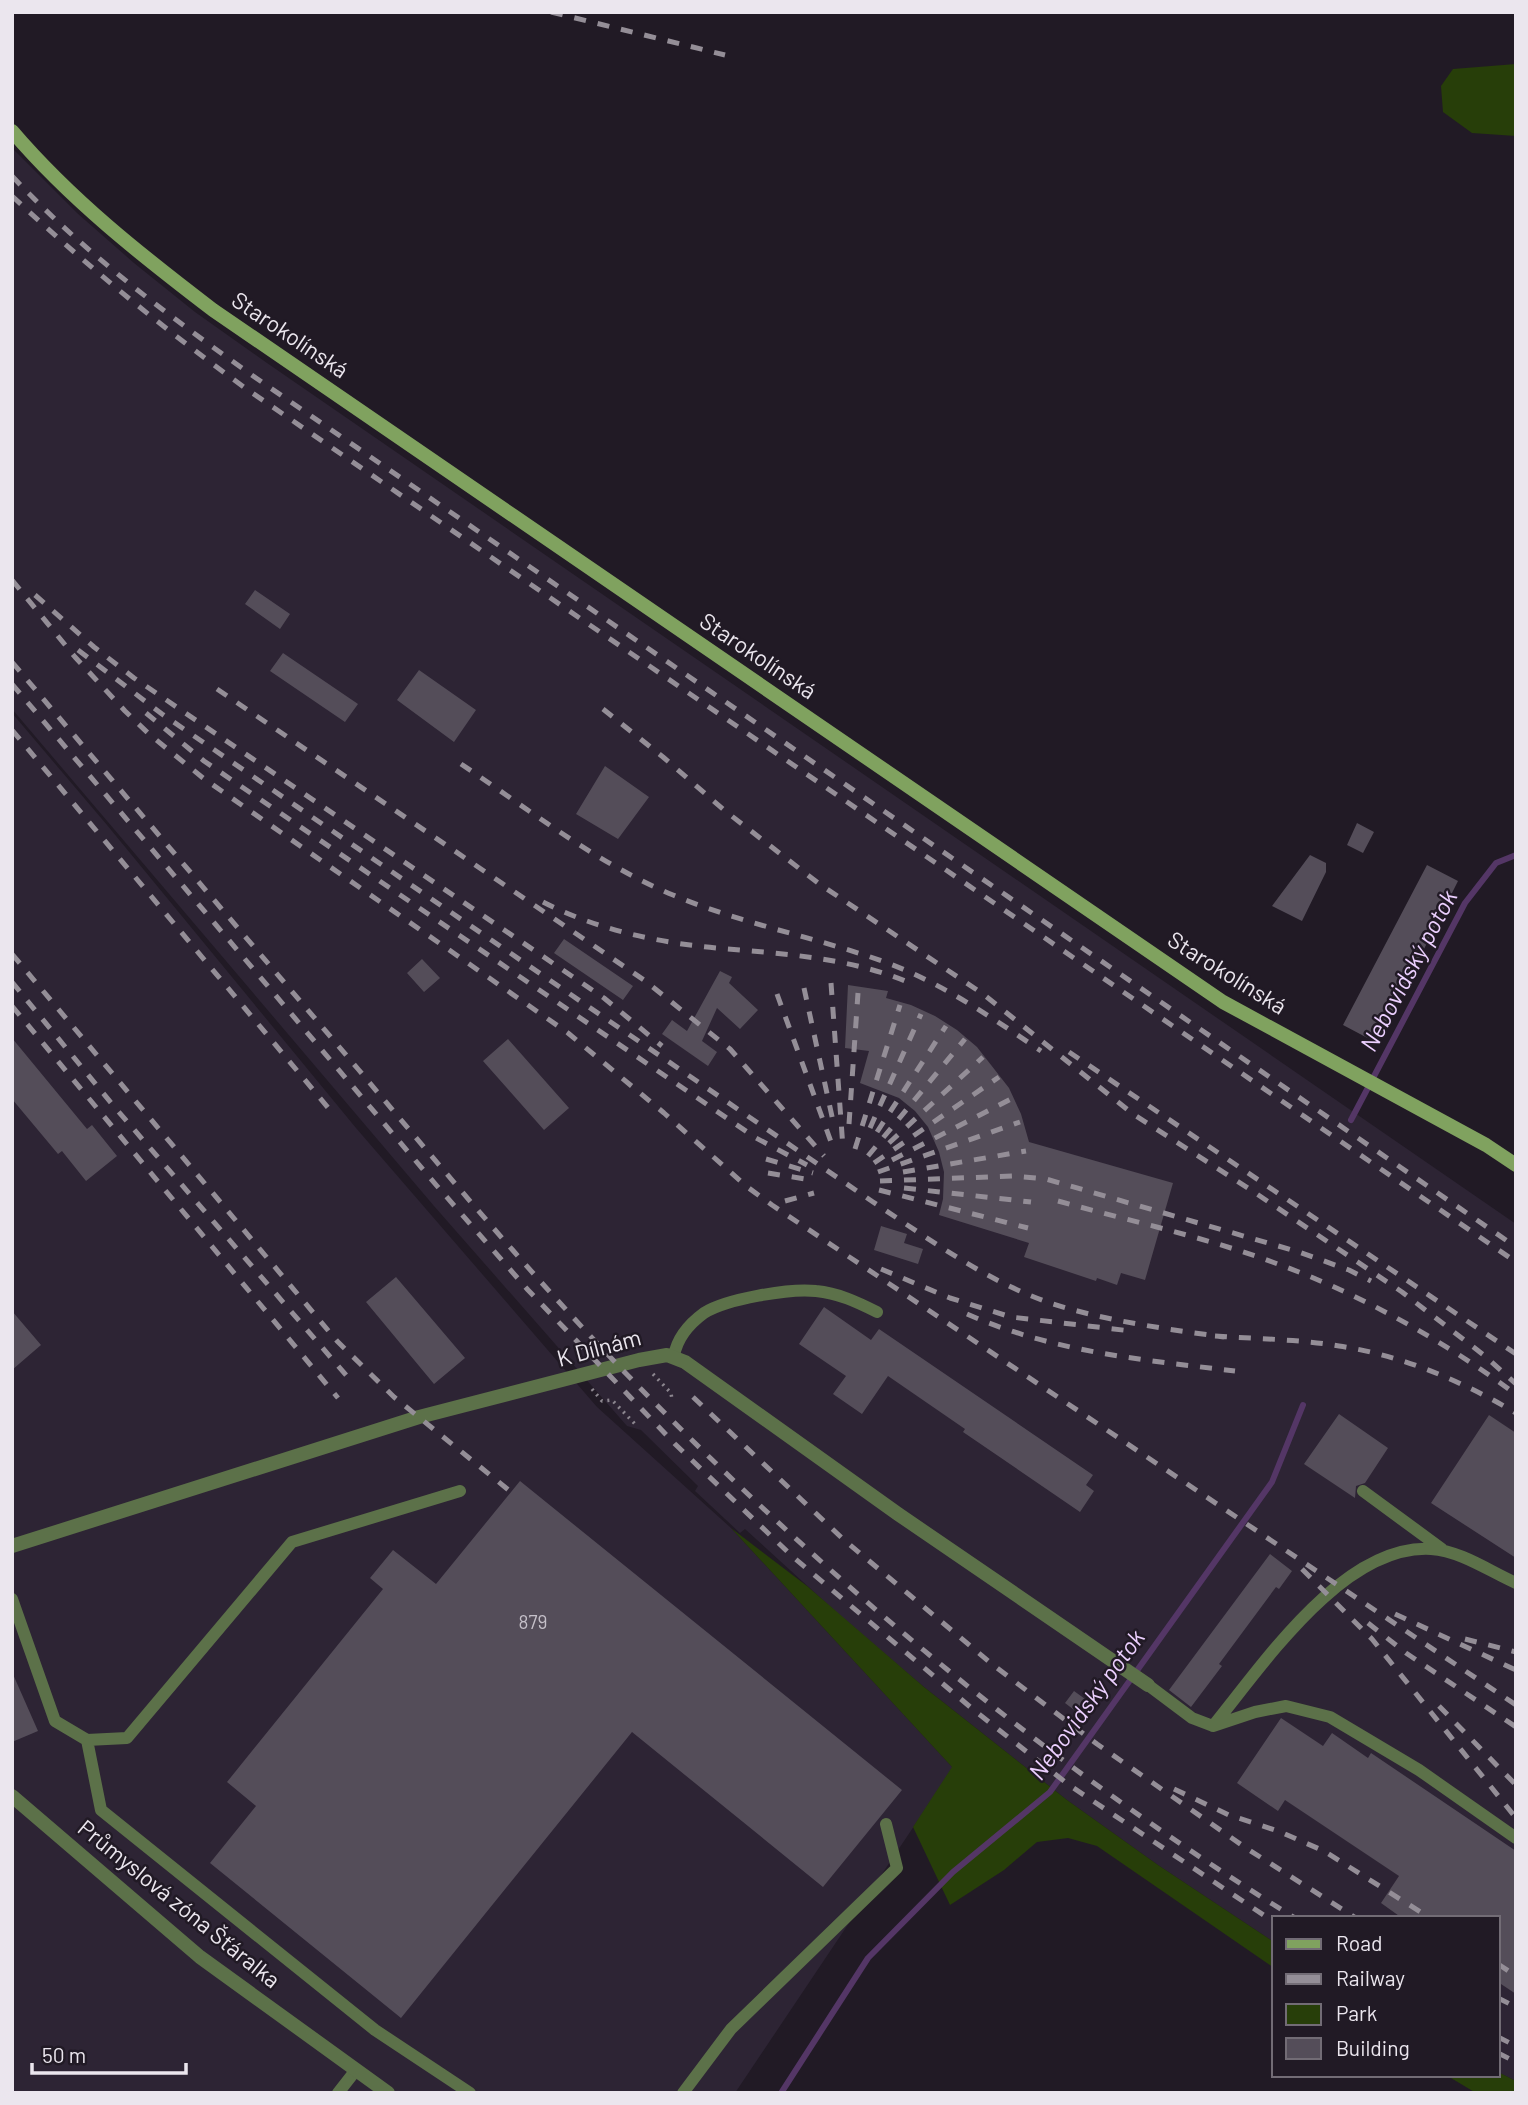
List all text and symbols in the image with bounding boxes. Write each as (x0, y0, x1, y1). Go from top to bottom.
street label: Starokolínská (227, 285, 354, 383)
street label: Starokolínská (695, 606, 822, 704)
water label: Nebovidský potok (1353, 884, 1463, 1056)
street label: Starokolínská (1163, 925, 1292, 1020)
street label: K Dílnám (553, 1322, 644, 1372)
house number: 879 (519, 1610, 547, 1633)
water label: Nebovidský potok (1022, 1623, 1150, 1785)
street label: Průmyslová zóna Šťáralka (73, 1813, 286, 1993)
legend (1272, 1916, 1500, 2077)
text: Road (1336, 1930, 1382, 1955)
text: Railway (1336, 1965, 1405, 1990)
text: Park (1336, 2000, 1377, 2025)
scale bar (32, 2032, 186, 2076)
text: Building (1336, 2035, 1410, 2060)
text: 50 m (42, 2042, 86, 2067)

